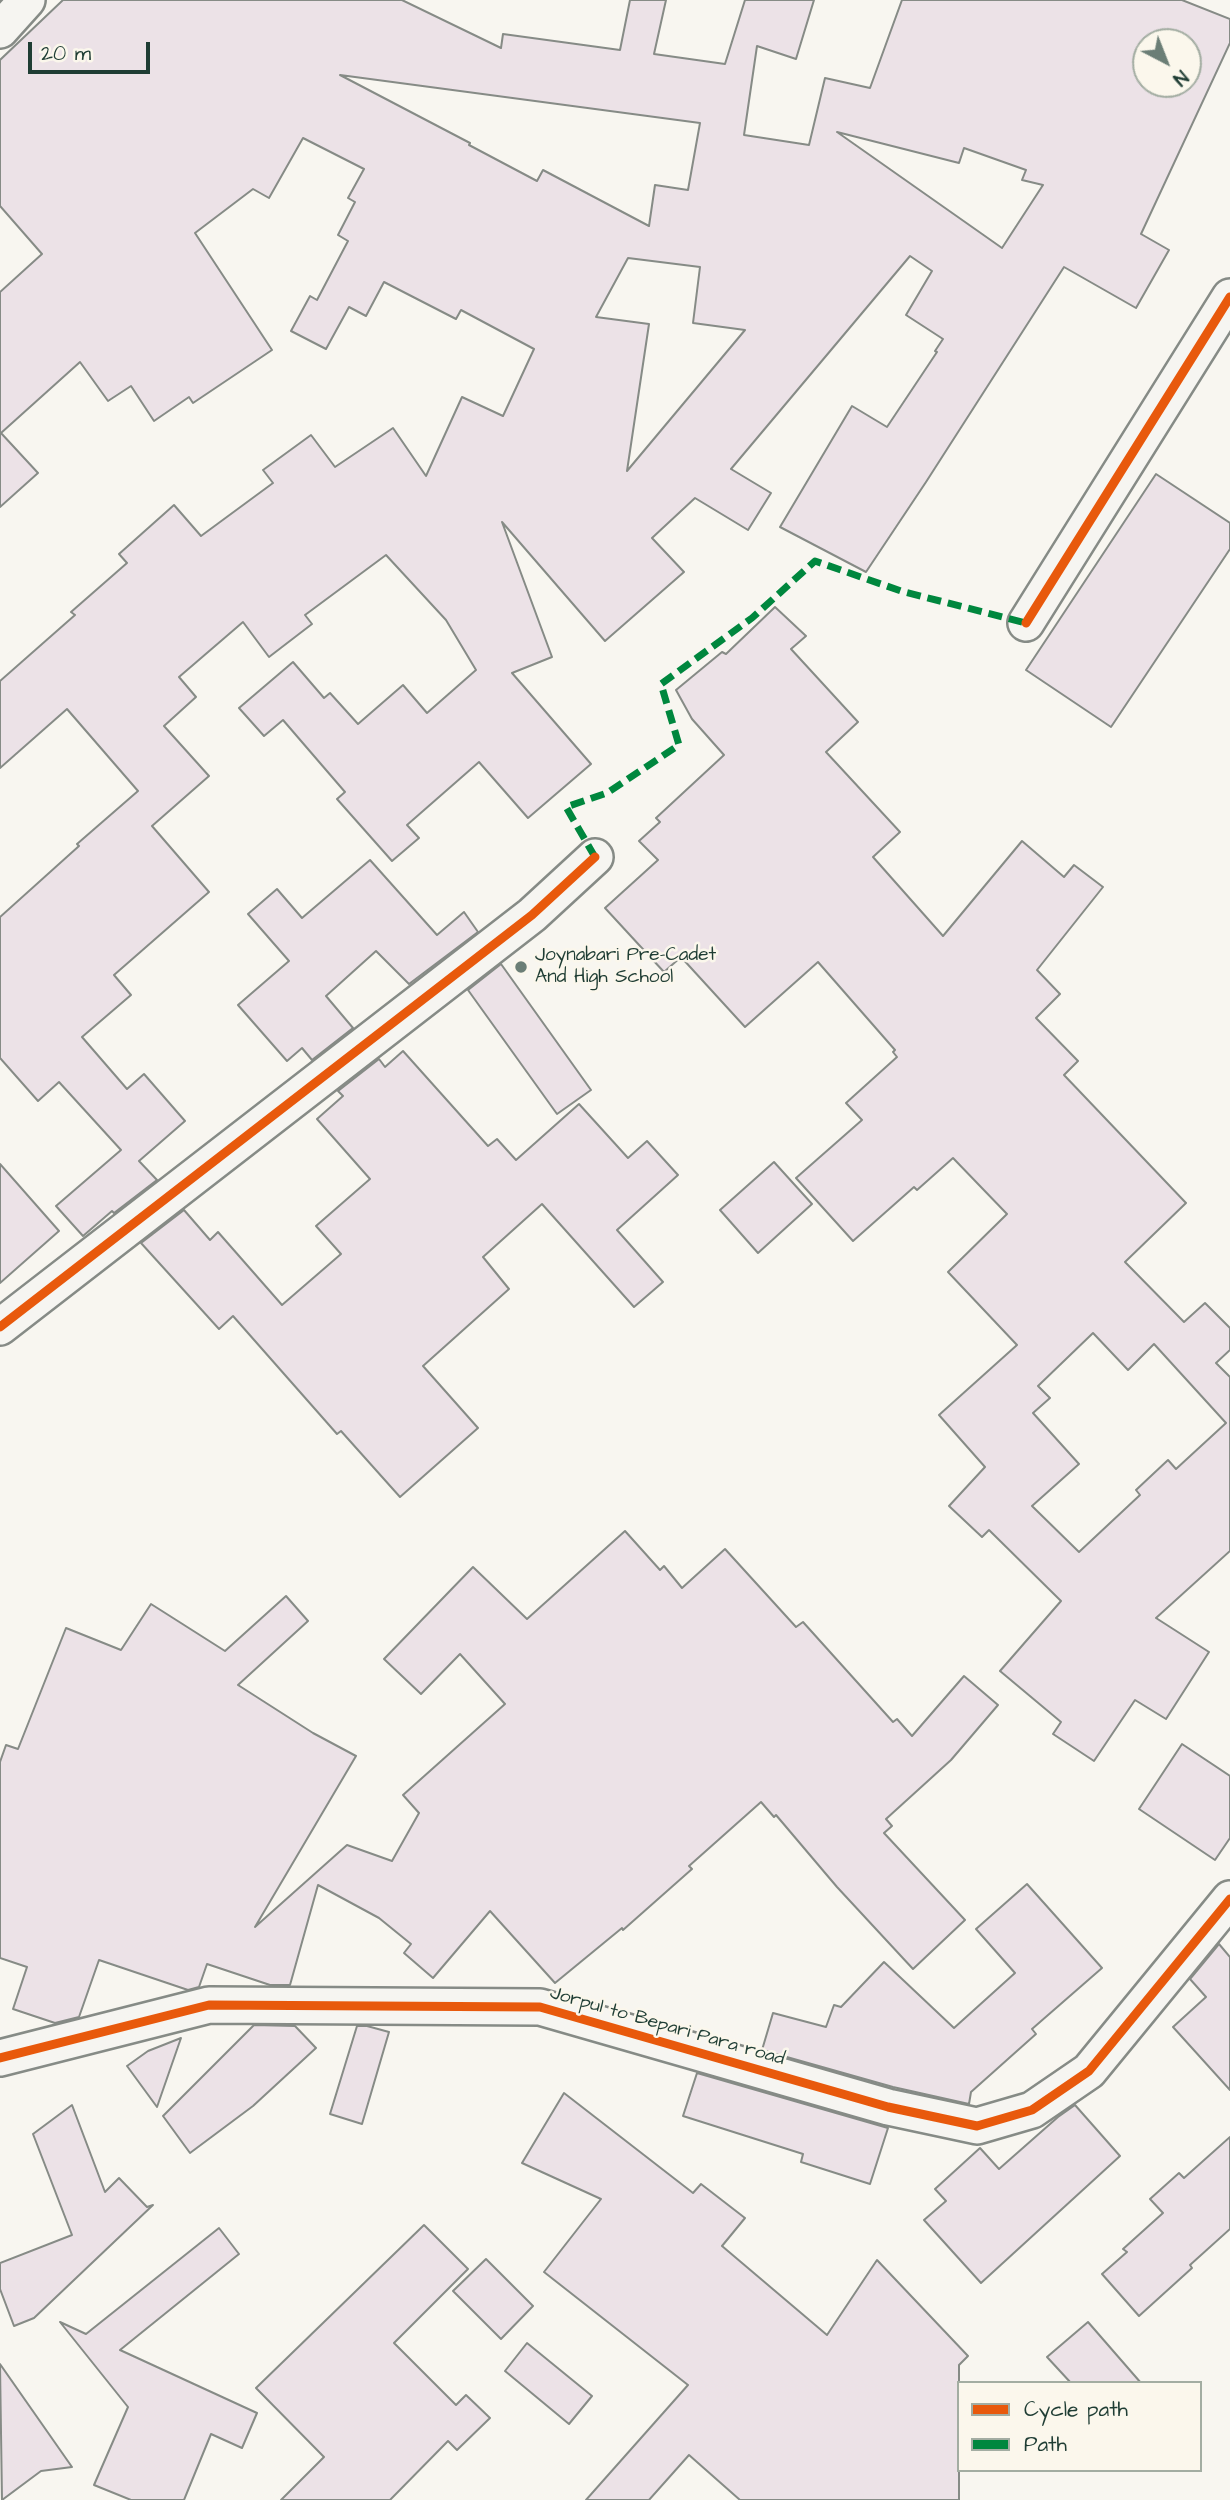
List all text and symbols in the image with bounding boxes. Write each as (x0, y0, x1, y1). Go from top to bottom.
scale bar (32, 28, 154, 72)
north arrow (1132, 28, 1202, 98)
text: 20 m (41, 39, 91, 68)
text: N (1167, 63, 1194, 92)
place label: Joynabari Pre-Cadet And High School (535, 945, 716, 989)
marker: Joynabari Pre-Cadet And High School (513, 959, 529, 975)
street label: Jorpul to Bepari Para road (547, 1983, 787, 2071)
legend (957, 2381, 1202, 2472)
text: Cycle path (1024, 2395, 1128, 2424)
text: Path (1024, 2430, 1067, 2459)

